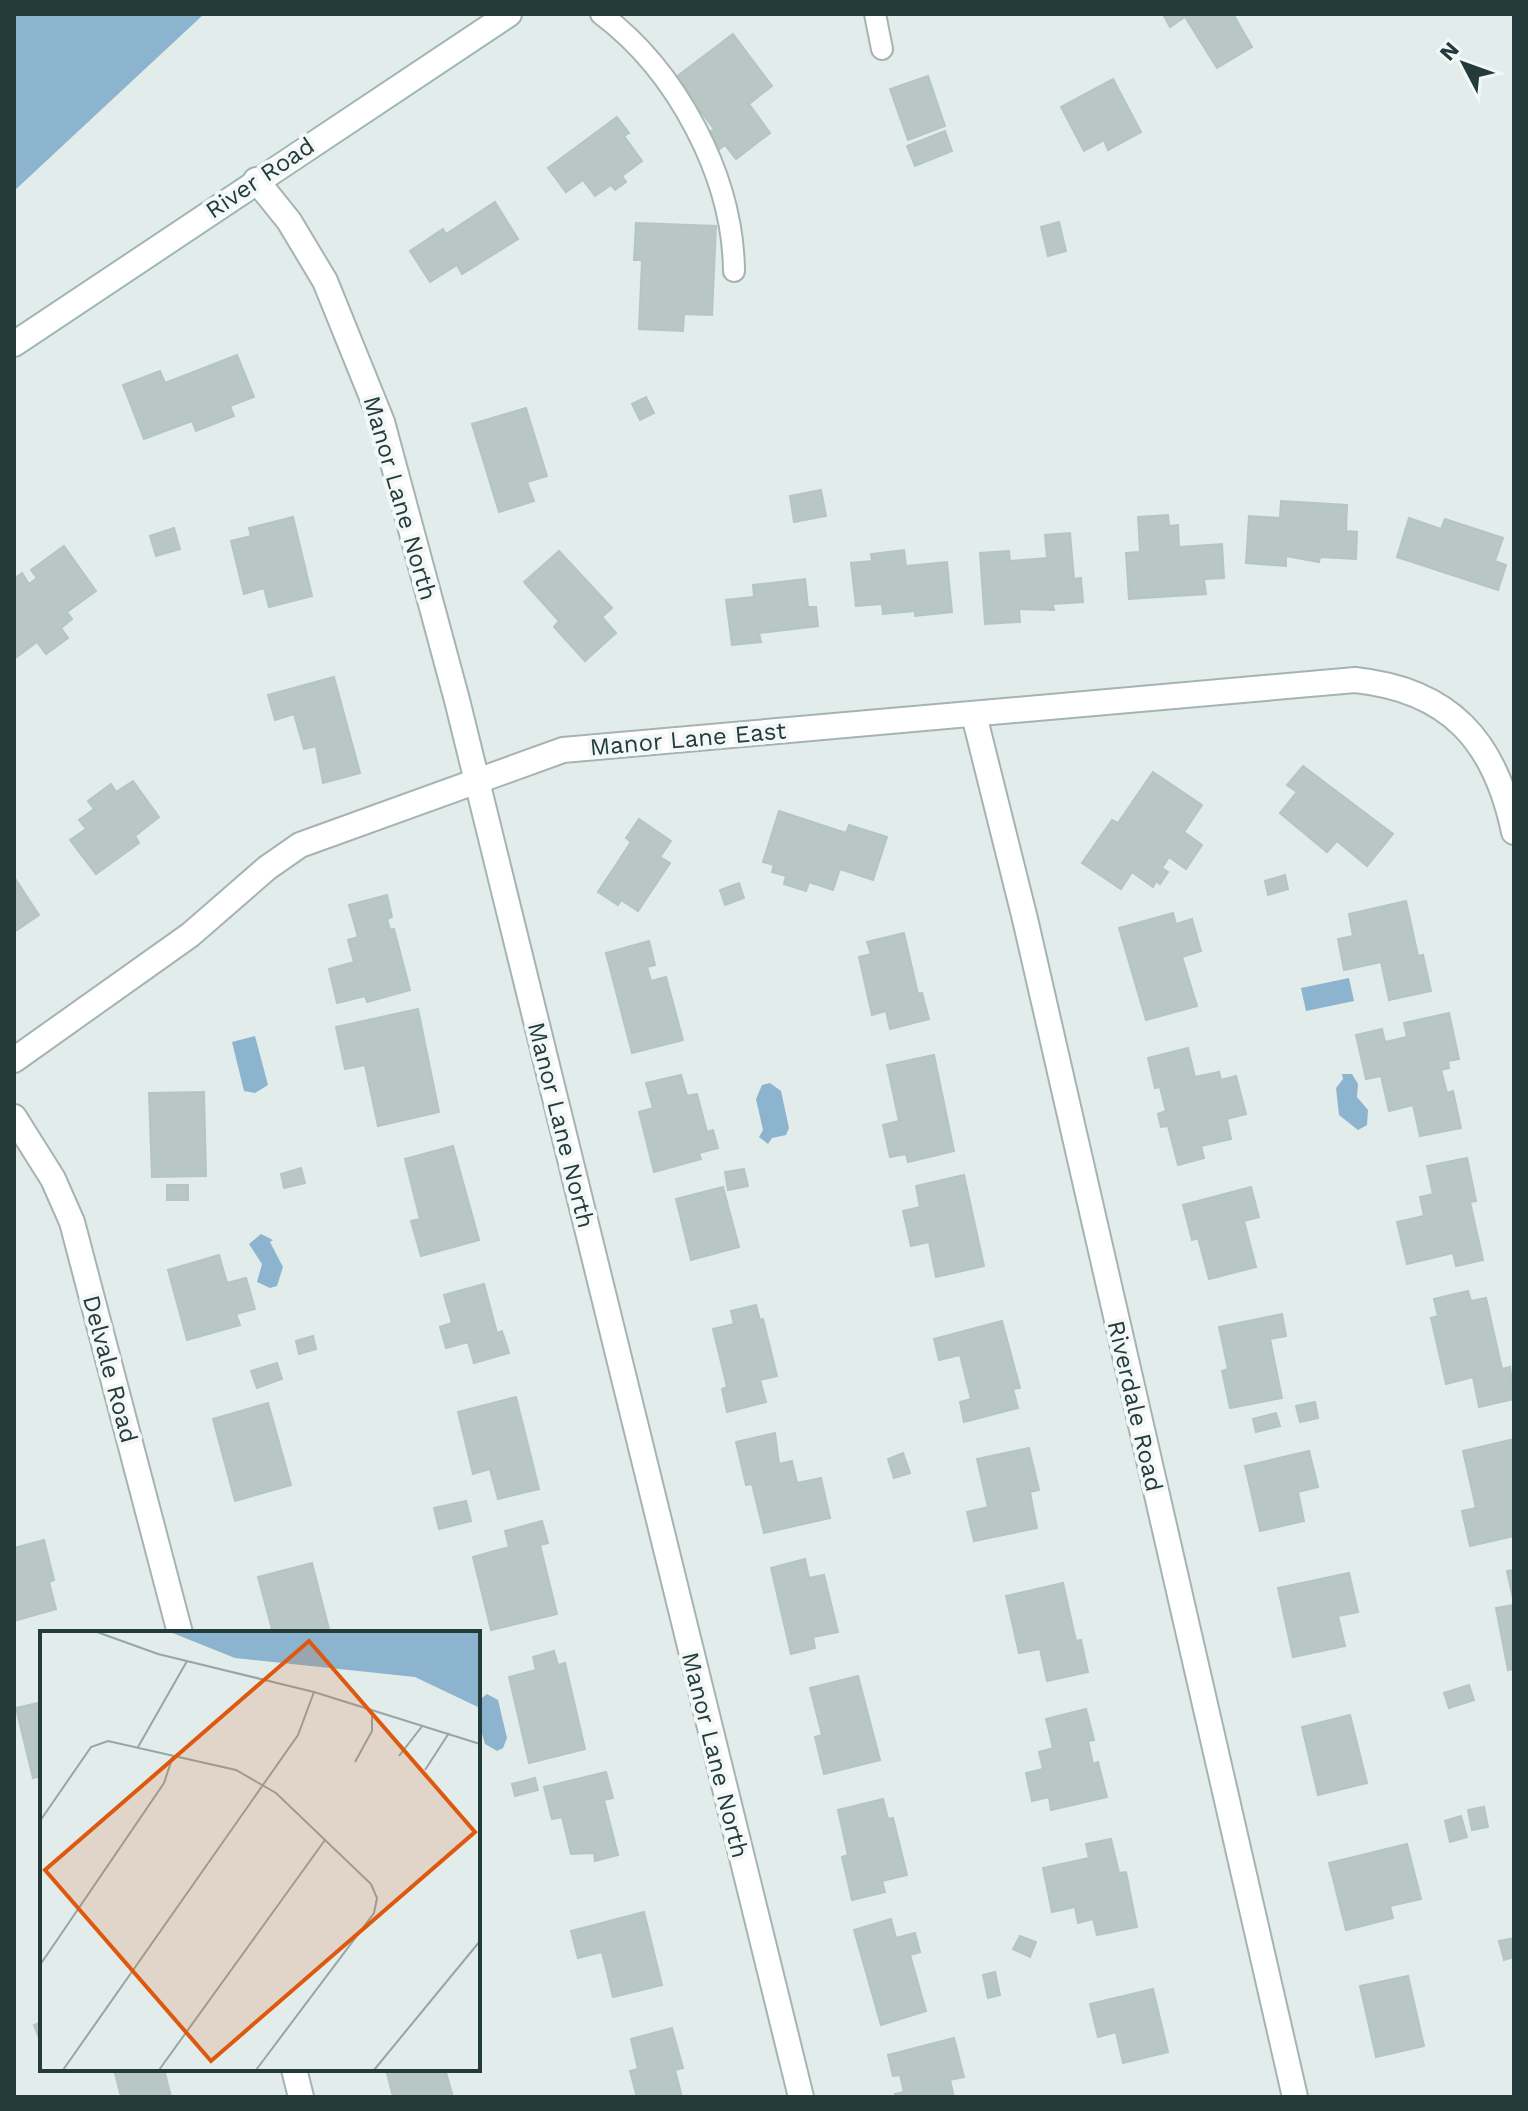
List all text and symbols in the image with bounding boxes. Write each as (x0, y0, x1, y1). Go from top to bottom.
north arrow (1424, 24, 1504, 104)
text: N (1434, 37, 1464, 66)
street label: River Road (201, 132, 319, 224)
street label: Manor Lane North (357, 393, 443, 603)
street label: Manor Lane East (589, 716, 787, 762)
street label: Manor Lane North (522, 1019, 600, 1231)
street label: Delvale Road (77, 1292, 143, 1446)
street label: Riverdale Road (1102, 1318, 1168, 1494)
inset map (40, 1631, 480, 2071)
street label: Manor Lane North (676, 1649, 754, 1861)

